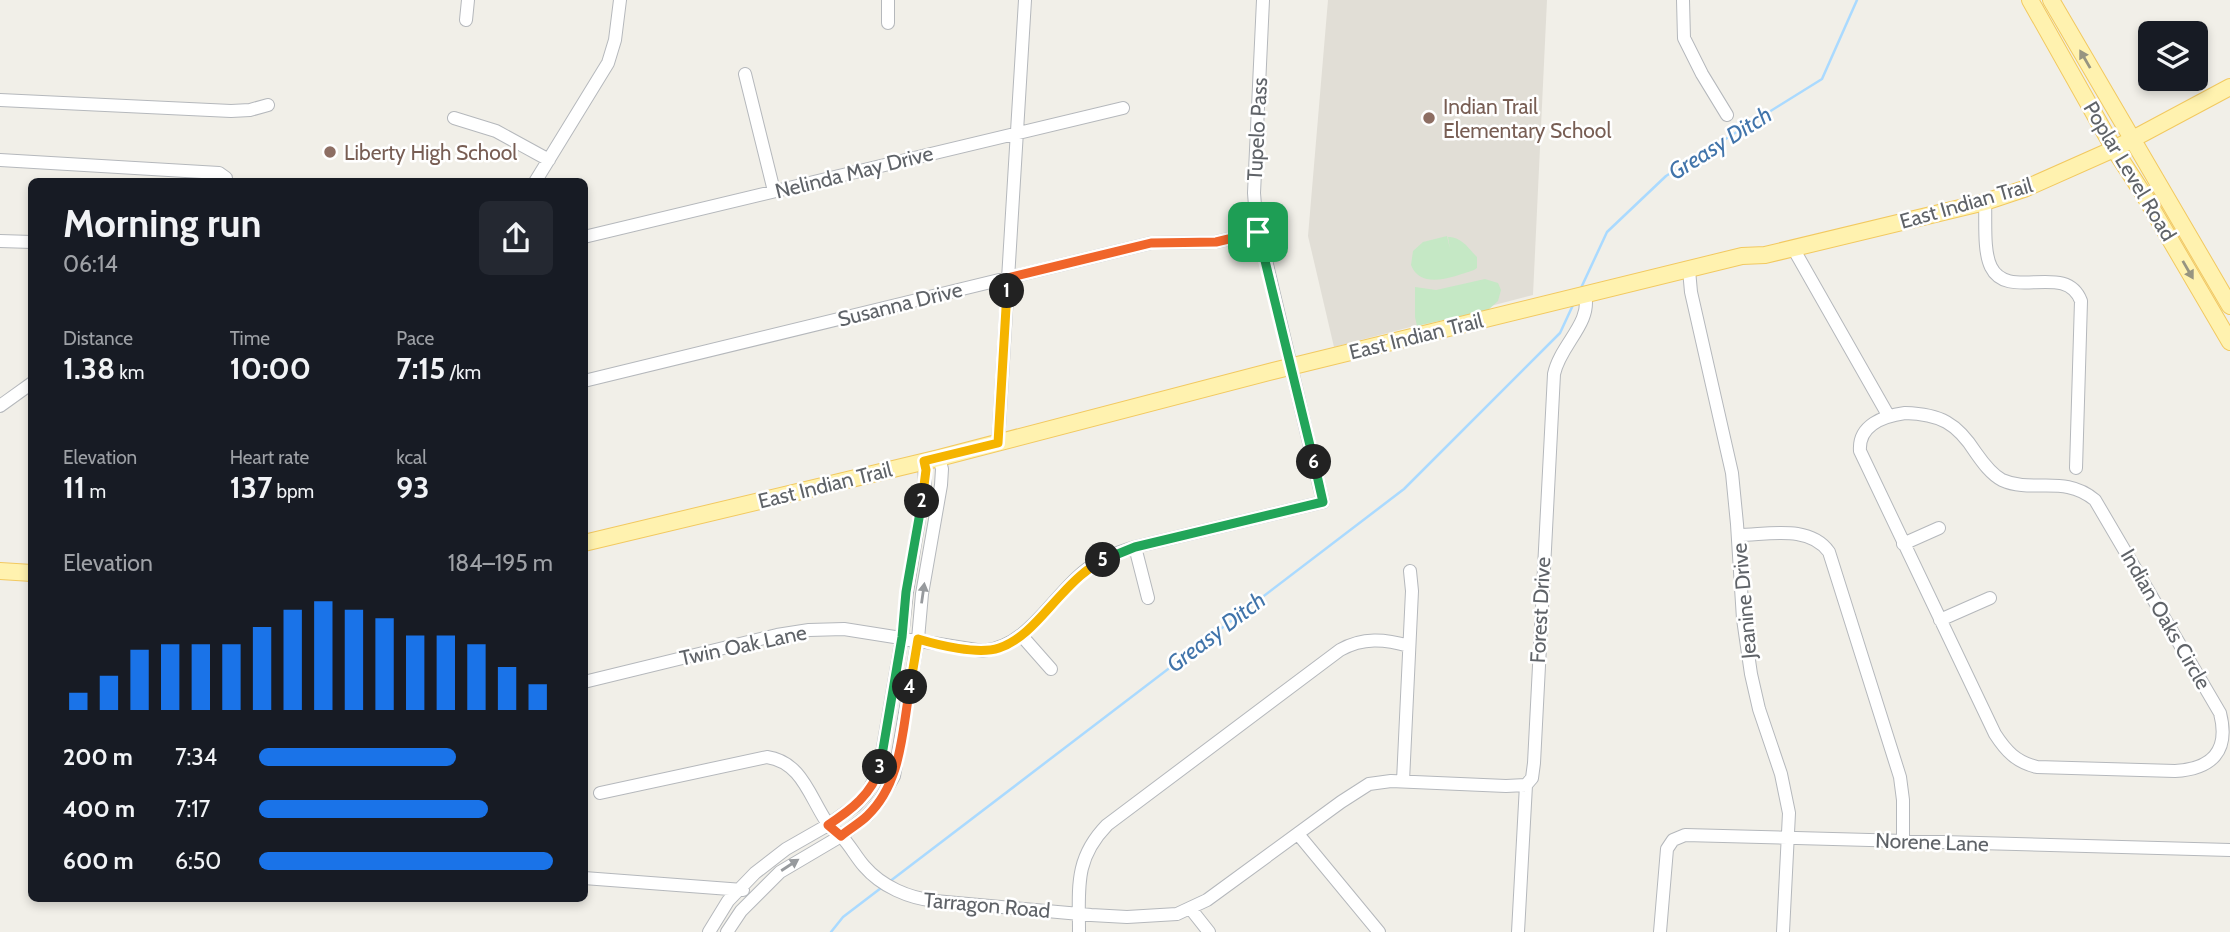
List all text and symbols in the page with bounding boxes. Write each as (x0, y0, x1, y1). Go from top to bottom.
map controls (2138, 21, 2208, 91)
button: layers (2138, 21, 2208, 91)
one-way arrow (2079, 49, 2091, 68)
street label: Tupelo Pass (1242, 77, 1272, 181)
place label: Indian Trail Elementary School (1443, 94, 1611, 143)
street label: Poplar Level Road (2078, 97, 2182, 245)
water label: Greasy Ditch (1663, 100, 1777, 186)
marker: Indian Trail Elementary School (1421, 110, 1437, 126)
place label: Liberty High School (344, 140, 517, 165)
street label: Nelinda May Drive (772, 140, 936, 204)
marker: Liberty High School (322, 144, 338, 160)
street label: East Indian Trail (1897, 172, 2035, 234)
text: Morning run (63, 200, 262, 247)
button: share (479, 201, 553, 275)
pin (1228, 202, 1288, 262)
icon: arrive (1239, 213, 1277, 251)
text: 06:14 (63, 250, 118, 278)
one-way arrow (2181, 260, 2194, 279)
pin: 1 (990, 274, 1024, 308)
street label: Susanna Drive (835, 276, 965, 332)
text: 1 (1003, 279, 1010, 302)
street label: East Indian Trail (1346, 307, 1486, 365)
text: Distance (63, 327, 133, 350)
text: Time (230, 327, 270, 350)
text: Pace (396, 327, 434, 350)
text: 1.38 (63, 350, 115, 387)
text: 10:00 (230, 350, 311, 387)
text: 7:15 (396, 350, 445, 387)
text: km (115, 361, 144, 384)
text: /km (445, 361, 481, 384)
pin: 6 (1296, 444, 1332, 480)
text: Elevation (63, 446, 137, 469)
text: Heart rate (230, 446, 309, 469)
text: kcal (396, 446, 427, 469)
text: 6 (1308, 450, 1319, 473)
street label: East Indian Trail (755, 456, 895, 514)
text: 11 (63, 469, 85, 506)
text: 137 (230, 469, 272, 506)
text: 93 (396, 469, 429, 506)
text: m (85, 480, 106, 503)
text: bpm (272, 480, 314, 503)
pin: 2 (904, 484, 940, 518)
text: 2 (916, 489, 927, 512)
pin: 5 (1086, 542, 1120, 578)
street label: Jeanine Drive (1726, 542, 1762, 661)
street label: Indian Oaks Circle (2116, 544, 2216, 694)
text: 5 (1097, 548, 1108, 571)
text: Elevation (63, 549, 153, 577)
text: 184–195 m (448, 549, 553, 577)
street label: Forest Drive (1525, 556, 1555, 664)
one-way arrow (917, 582, 928, 604)
water label: Greasy Ditch (1161, 586, 1271, 678)
street label: Twin Oak Lane (677, 619, 809, 671)
pin: 4 (892, 670, 928, 704)
text: 4 (904, 675, 915, 698)
text: 200 m (63, 743, 133, 771)
text: 7:34 (175, 743, 217, 771)
pin: 3 (862, 750, 898, 784)
text: 3 (874, 755, 885, 778)
text: 400 m (63, 795, 135, 823)
text: 7:17 (175, 795, 210, 823)
street label: Norene Lane (1875, 828, 1989, 856)
text: 600 m (63, 847, 134, 875)
text: 6:50 (175, 847, 221, 875)
one-way arrow (780, 859, 800, 872)
street label: Tarragon Road (923, 887, 1051, 923)

